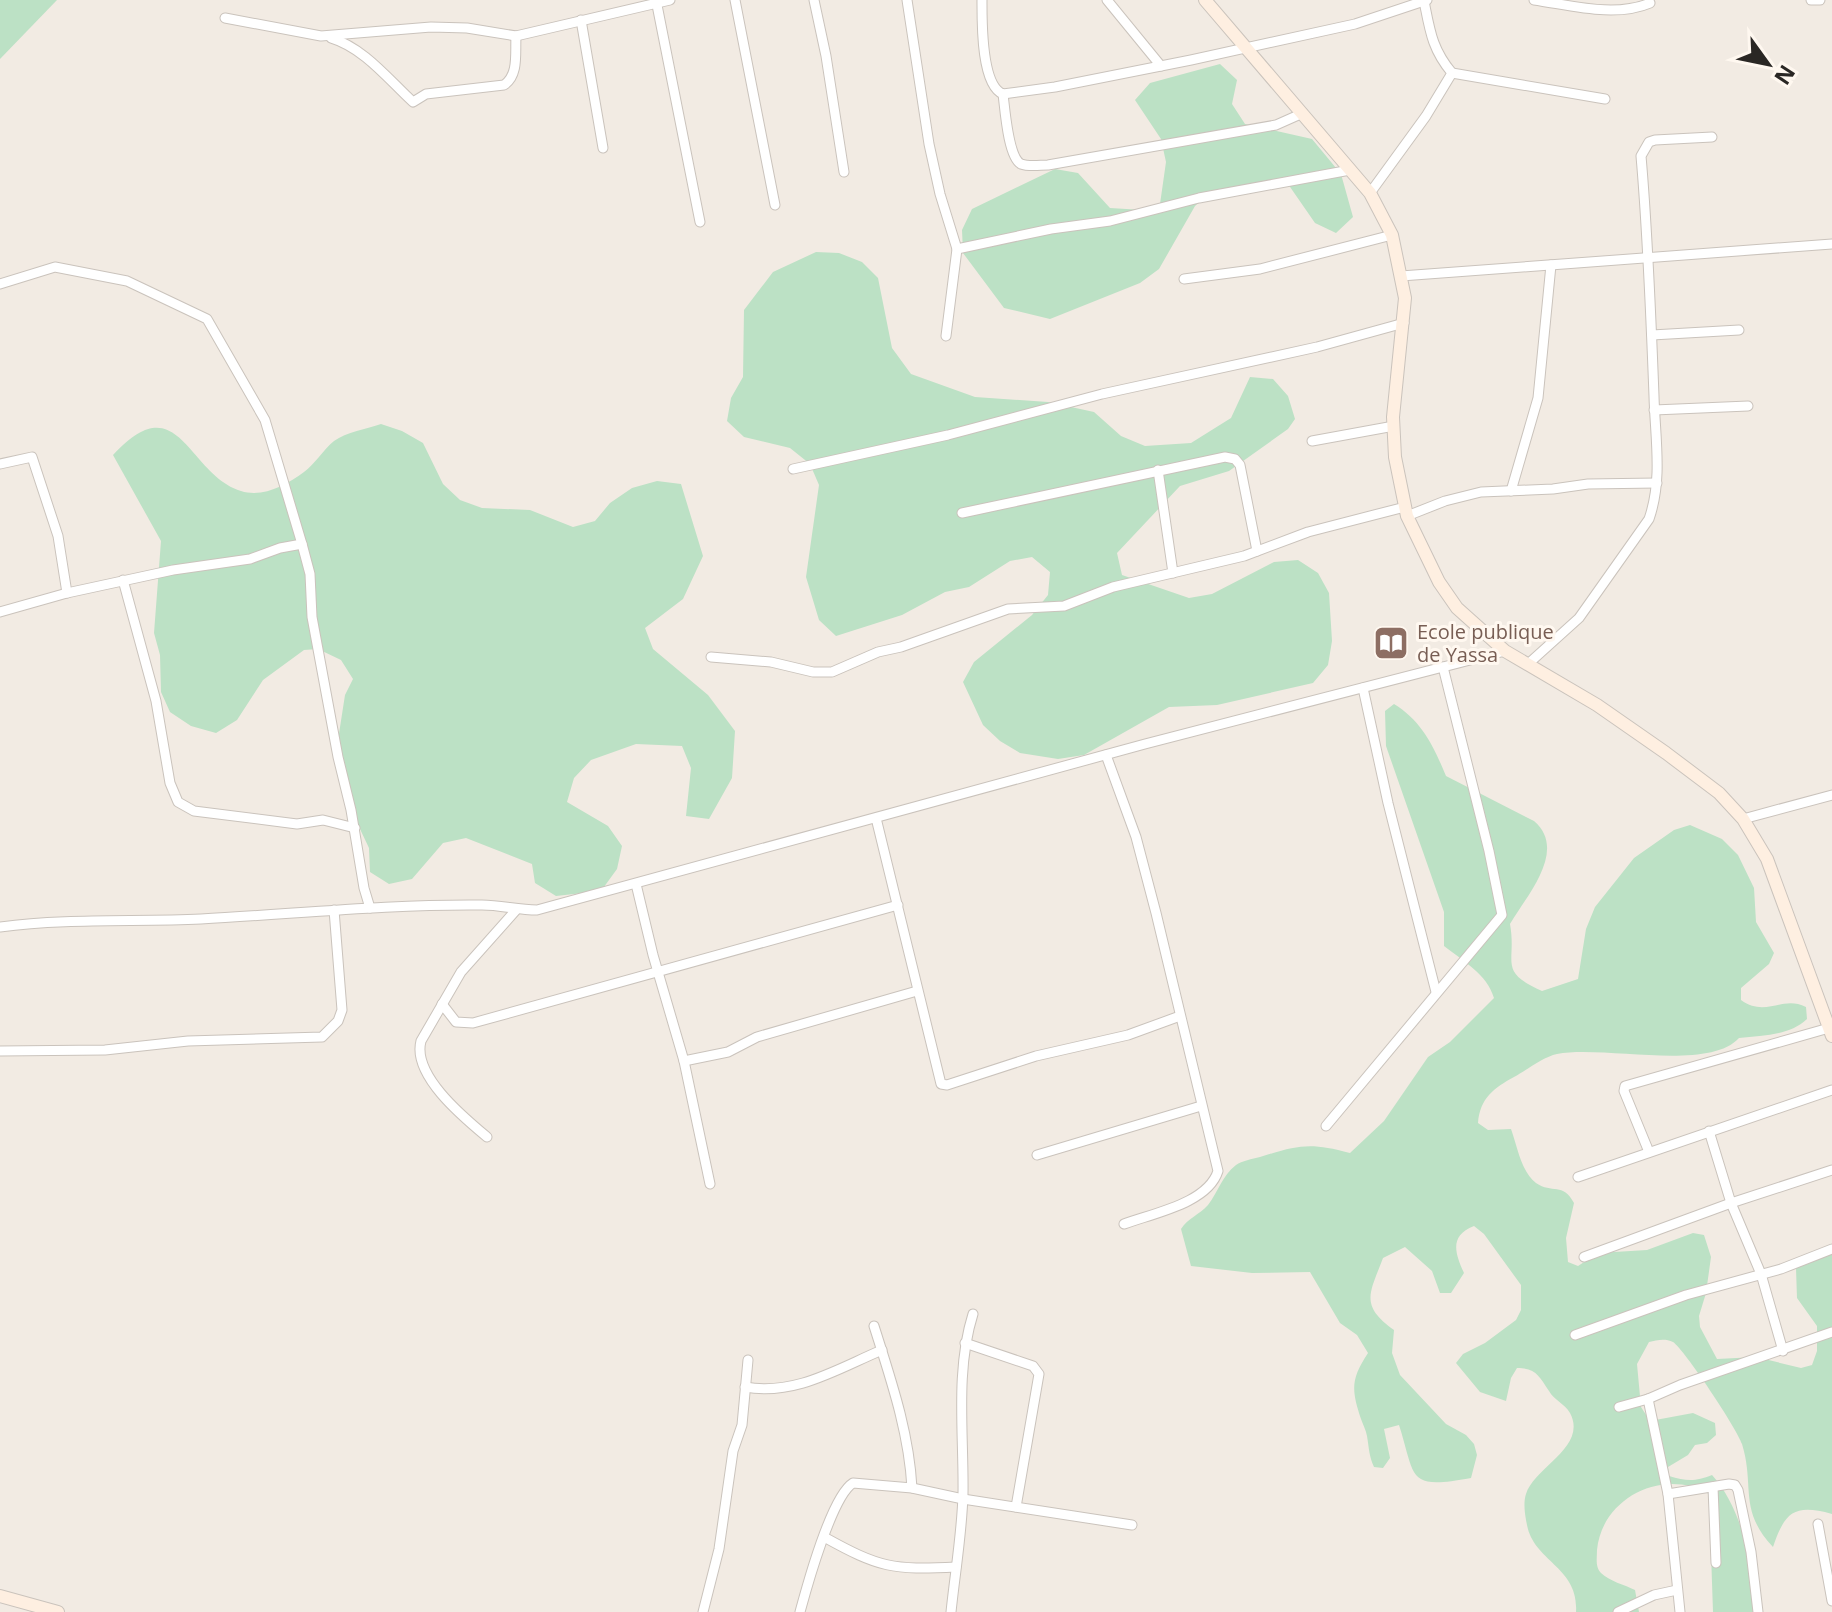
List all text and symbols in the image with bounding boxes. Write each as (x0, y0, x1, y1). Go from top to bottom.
north arrow (1728, 24, 1808, 104)
text: N (1768, 60, 1803, 91)
place label: Ecole publique de Yassa (1417, 618, 1554, 668)
library icon: Ecole publique de Yassa (1372, 624, 1410, 662)

